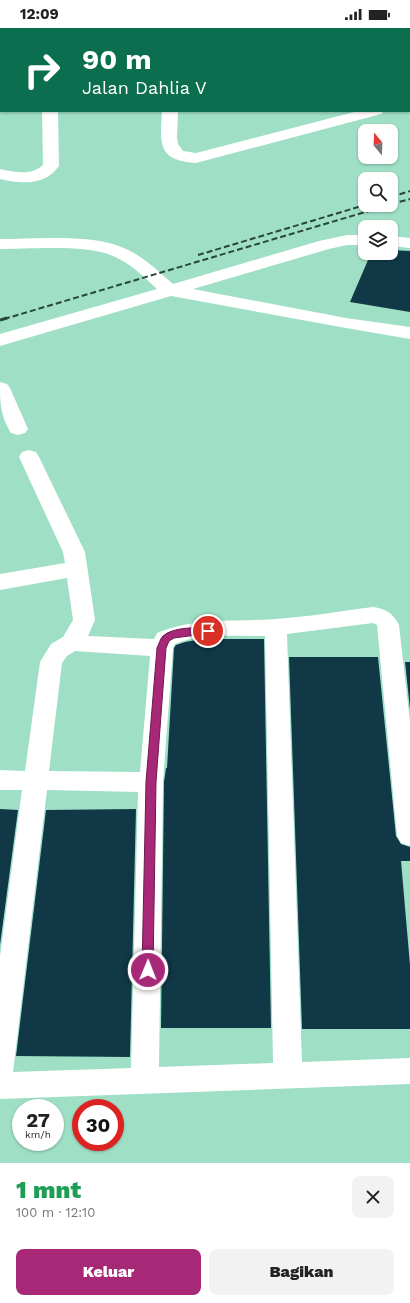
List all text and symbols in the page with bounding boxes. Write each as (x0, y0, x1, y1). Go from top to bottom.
text: 12:09 (20, 5, 59, 23)
text: 90 m (82, 43, 152, 76)
icon: right (16, 44, 68, 96)
text: Jalan Dahlia V (82, 77, 207, 98)
north arrow (358, 124, 398, 164)
map controls (358, 124, 398, 260)
button: search (358, 172, 398, 212)
button: layers (358, 220, 398, 260)
pin (191, 614, 225, 648)
icon: arrive (197, 620, 219, 642)
position arrow (127, 949, 169, 991)
speed limit sign: 30 (72, 1099, 124, 1151)
text: 27 (26, 1108, 50, 1132)
text: km/h (25, 1129, 51, 1140)
text: 1 mnt (16, 1176, 81, 1204)
button: close (352, 1176, 394, 1218)
text: 100 m · 12:10 (16, 1205, 95, 1220)
button: Keluar (16, 1249, 201, 1295)
button: Bagikan (209, 1249, 394, 1295)

